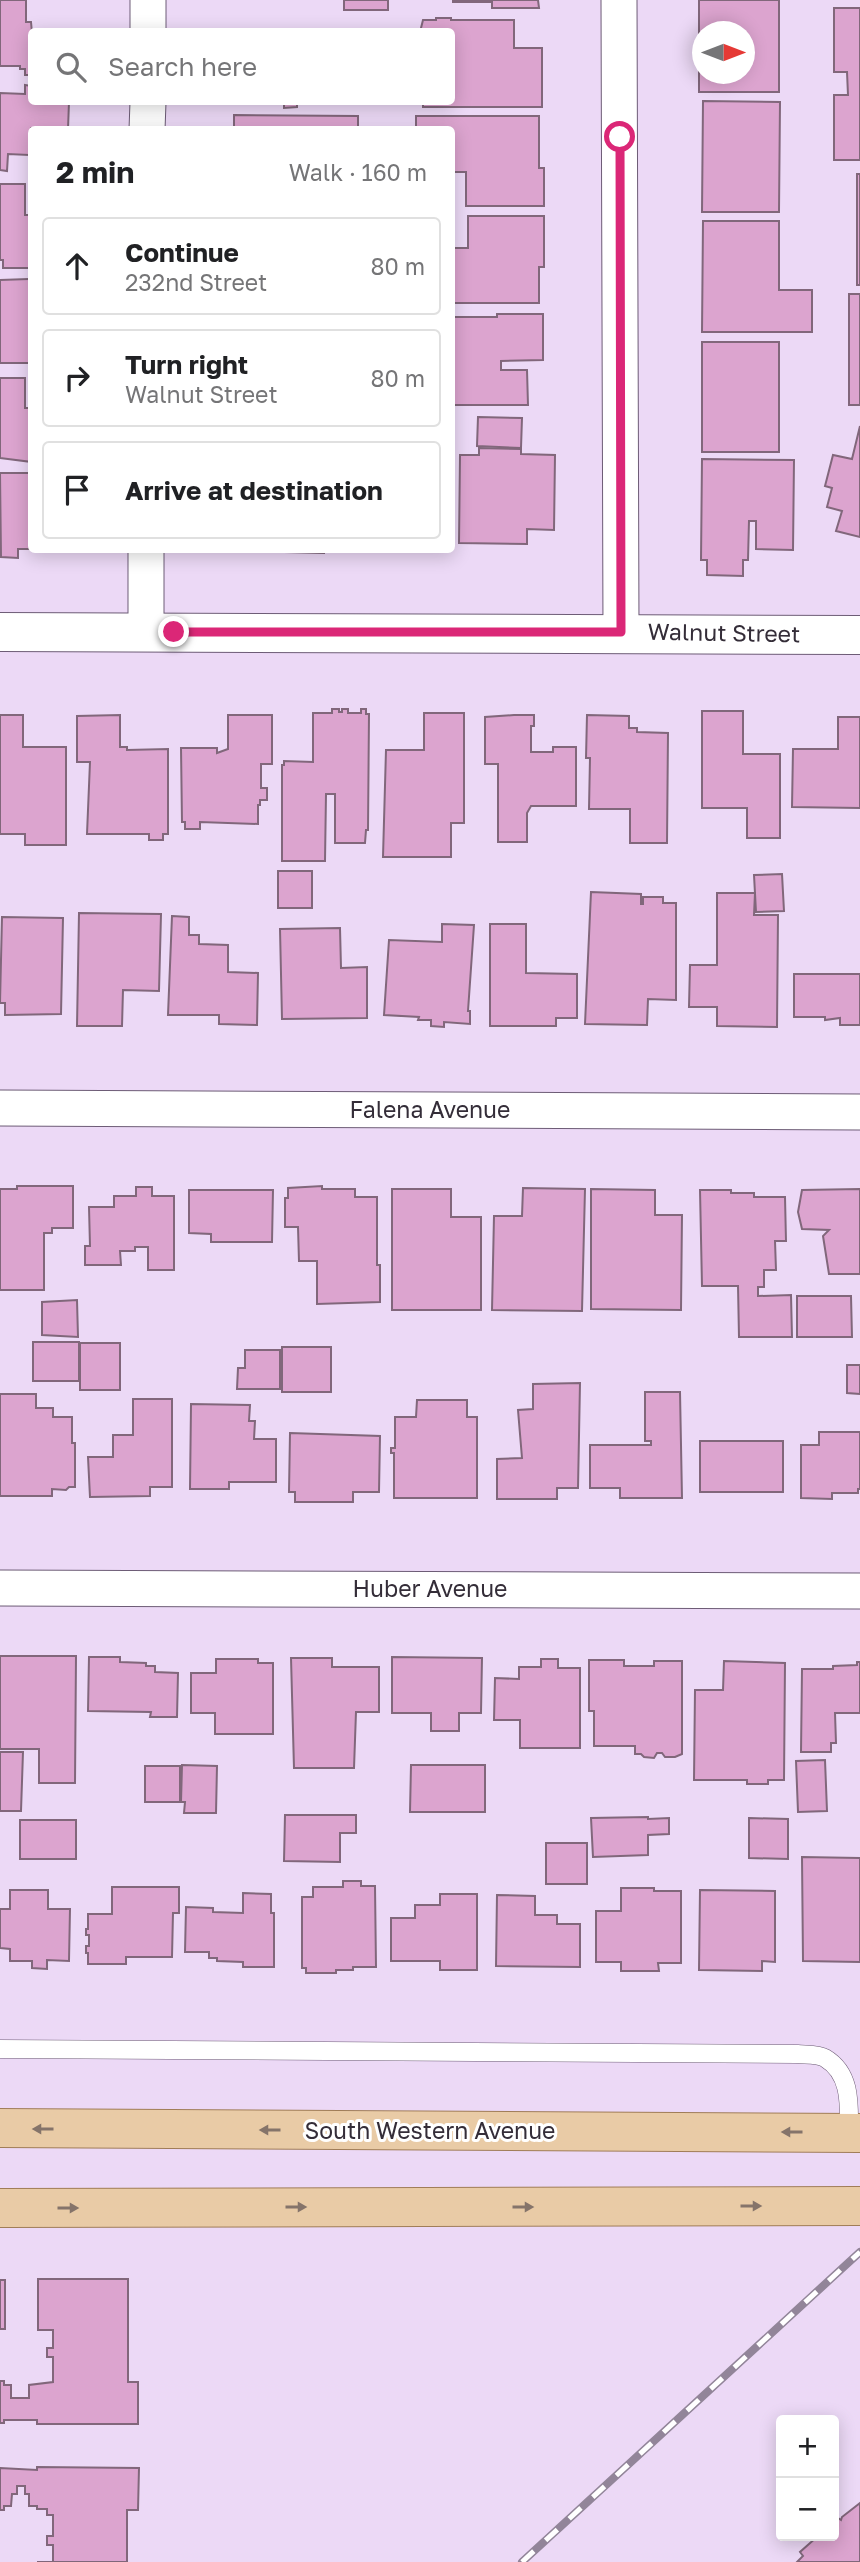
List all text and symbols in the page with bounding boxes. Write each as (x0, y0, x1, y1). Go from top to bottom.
north arrow (692, 21, 755, 84)
search box (28, 28, 455, 105)
icon: search (52, 48, 90, 86)
text: Search here (108, 51, 257, 82)
route start (604, 121, 635, 152)
text: 2 min (56, 154, 134, 190)
text: Walk · 160 m (289, 158, 427, 186)
text: Continue (125, 237, 239, 268)
icon: ahead (58, 247, 96, 285)
text: 80 m (371, 252, 425, 280)
text: 232nd Street (125, 268, 267, 296)
text: Turn right (125, 349, 248, 380)
icon: right (58, 359, 96, 397)
text: 80 m (371, 364, 425, 392)
text: Walnut Street (125, 380, 278, 408)
icon: arrive (58, 471, 96, 509)
text: Arrive at destination (125, 475, 383, 506)
route end (158, 616, 189, 647)
street label: Walnut Street (647, 617, 801, 647)
street label: Falena Avenue (350, 1095, 510, 1123)
street label: Huber Avenue (353, 1574, 507, 1602)
street label: South Western Avenue (305, 2116, 555, 2144)
one-way arrow (32, 2123, 54, 2135)
one-way arrow (259, 2124, 281, 2136)
one-way arrow (781, 2126, 803, 2138)
one-way arrow (740, 2200, 762, 2212)
one-way arrow (285, 2201, 307, 2213)
one-way arrow (512, 2201, 534, 2213)
one-way arrow (57, 2202, 79, 2214)
map controls (776, 2415, 839, 2541)
button: + (776, 2415, 839, 2478)
button: − (776, 2478, 839, 2541)

